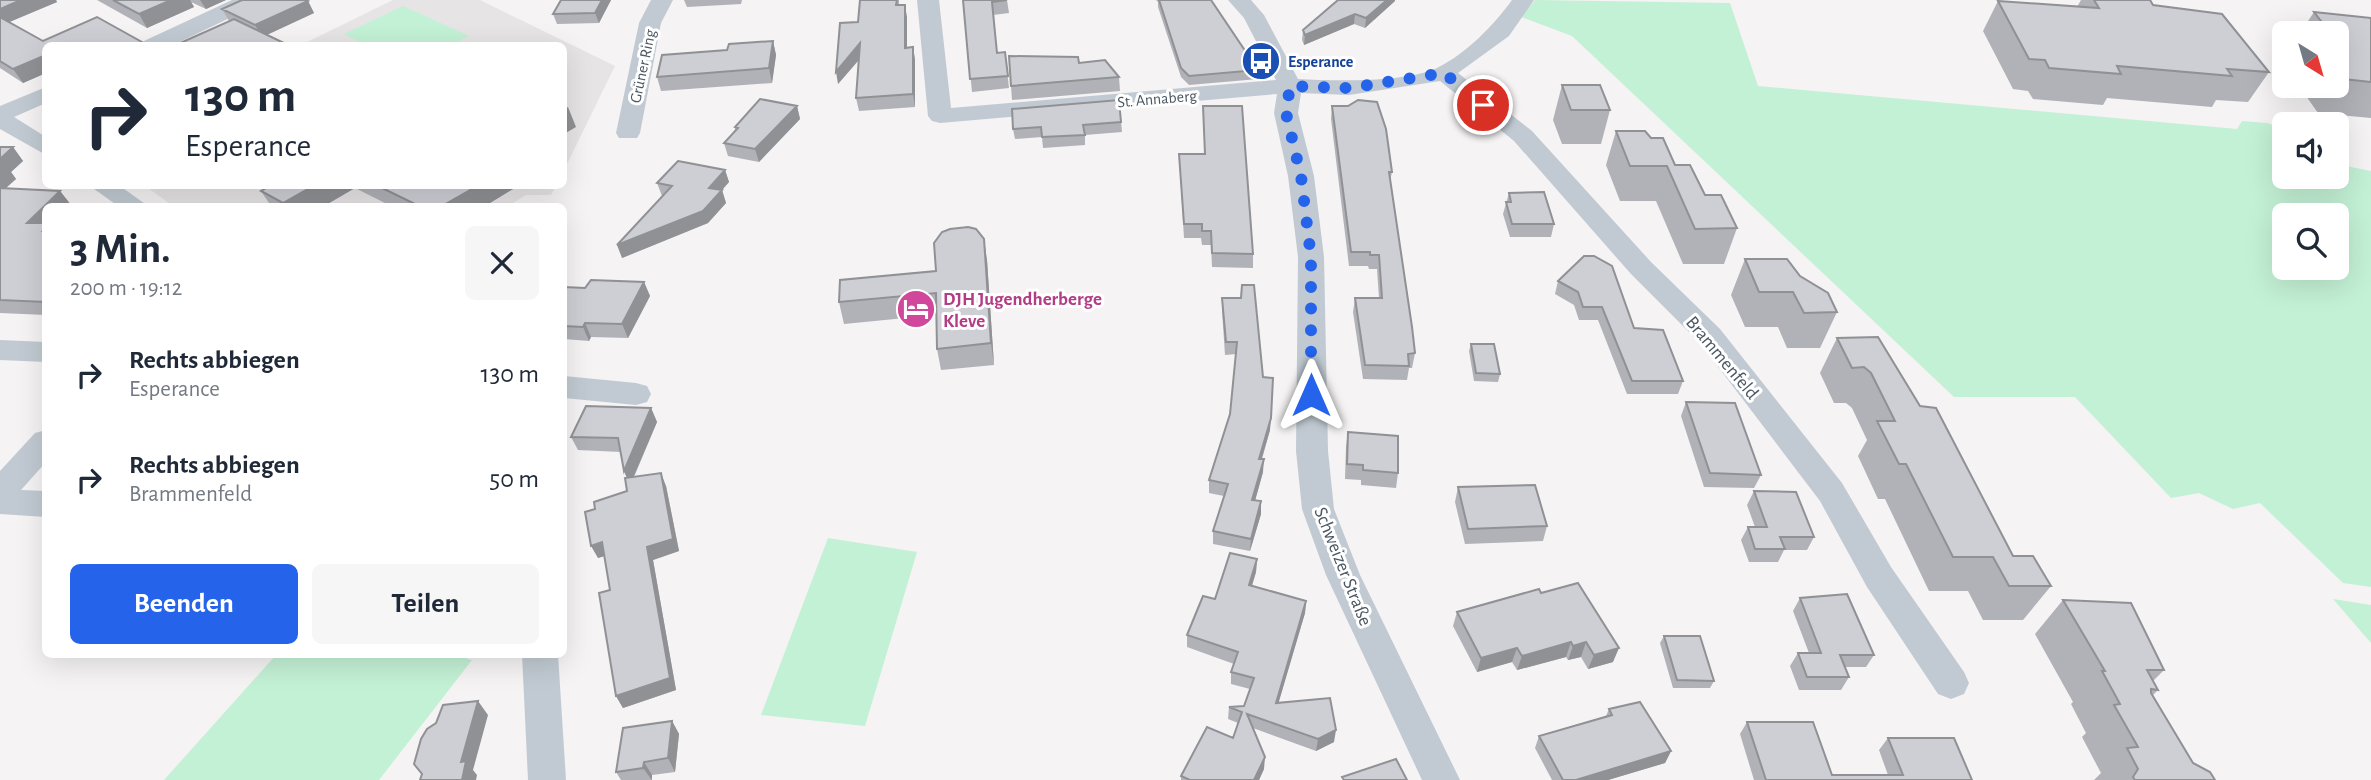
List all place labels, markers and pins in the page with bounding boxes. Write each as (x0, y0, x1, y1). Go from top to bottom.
bus stop icon: Esperance (1240, 40, 1282, 82)
place label: Esperance (1288, 54, 1354, 70)
pin (1453, 75, 1513, 135)
hotel icon: DJH Jugendherberge Kleve (895, 288, 937, 330)
place label: DJH Jugendherberge Kleve (943, 290, 1102, 331)

